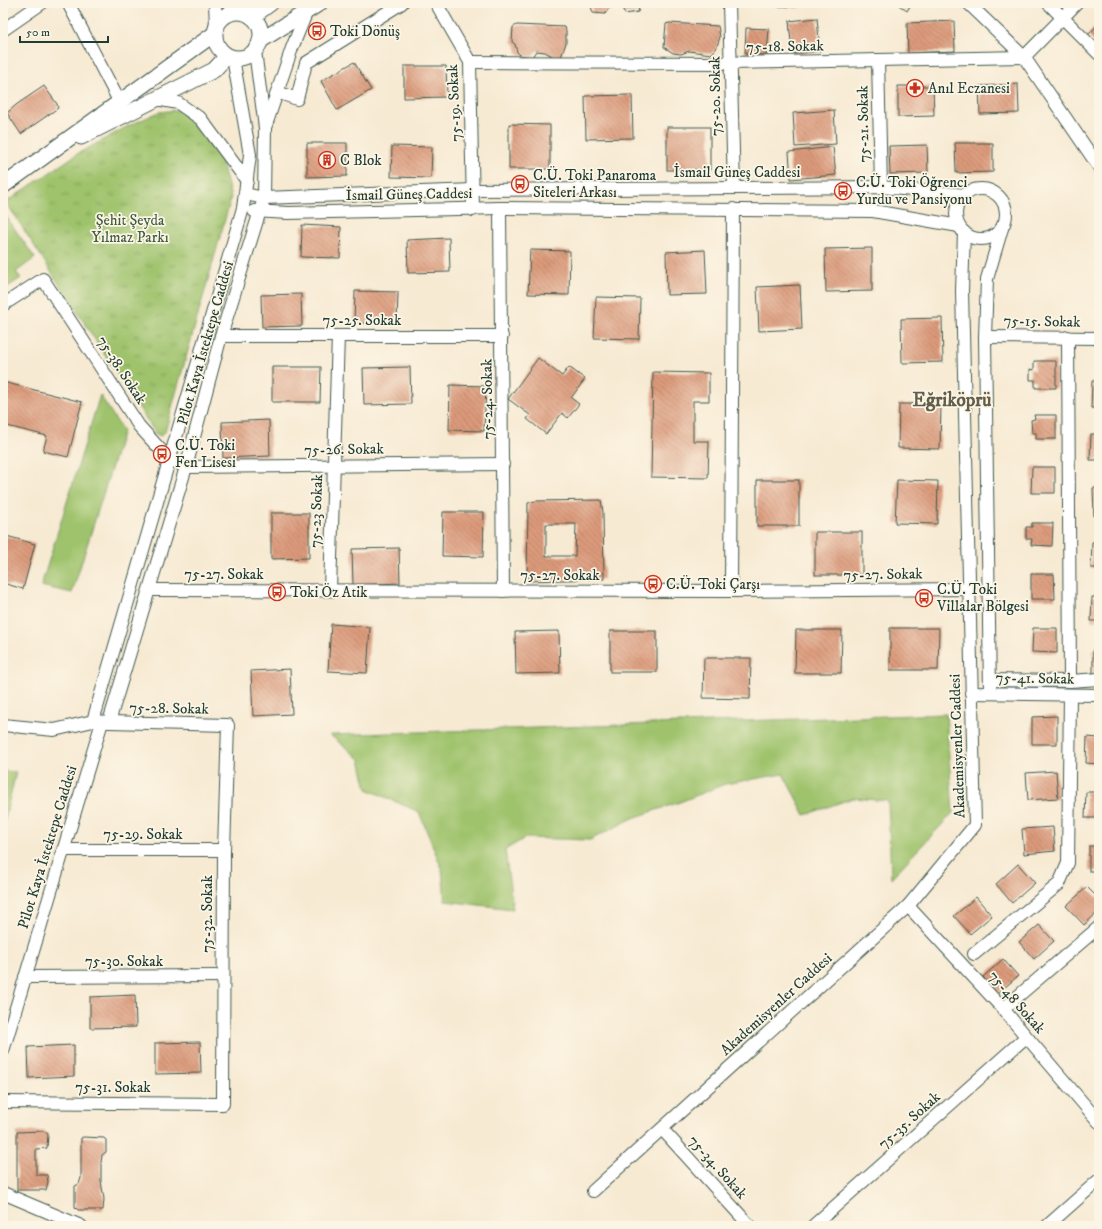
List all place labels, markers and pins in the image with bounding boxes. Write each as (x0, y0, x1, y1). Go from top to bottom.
bus stop icon: Toki Dönüş (307, 21, 327, 41)
place label: Toki Dönüş (330, 22, 400, 41)
pharmacy icon: Anıl Eczanesi (905, 78, 925, 98)
place label: Anıl Eczanesi (928, 79, 1010, 98)
building icon: C Blok (317, 150, 337, 170)
place label: C Blok (340, 151, 382, 170)
place label: C.Ü. Toki Panaroma Siteleri Arkası (533, 166, 657, 202)
place label: C.Ü. Toki Öğrenci Yurdu ve Pansiyonu (856, 173, 972, 209)
bus stop icon: C.Ü. Toki Panaroma Siteleri Arkası (510, 174, 530, 194)
bus stop icon: C.Ü. Toki Öğrenci Yurdu ve Pansiyonu (833, 181, 853, 201)
place label: C.Ü. Toki Fen Lisesi (175, 436, 236, 472)
bus stop icon: C.Ü. Toki Fen Lisesi (152, 444, 172, 464)
bus stop icon: C.Ü. Toki Çarşı (643, 574, 663, 594)
place label: C.Ü. Toki Çarşı (666, 575, 760, 594)
place label: C.Ü. Toki Villalar Bölgesi (936, 580, 1029, 616)
bus stop icon: Toki Öz Atik (267, 582, 287, 602)
place label: Toki Öz Atik (290, 583, 368, 602)
bus stop icon: C.Ü. Toki Villalar Bölgesi (914, 588, 934, 608)

